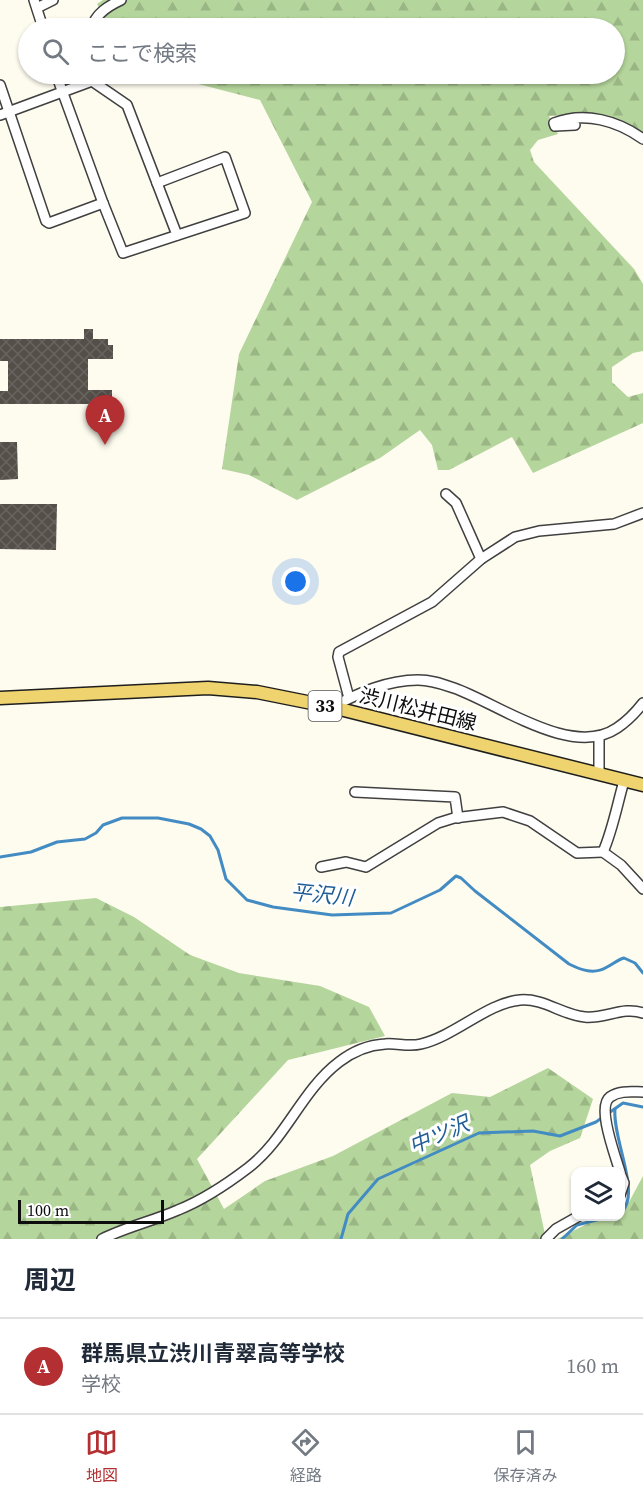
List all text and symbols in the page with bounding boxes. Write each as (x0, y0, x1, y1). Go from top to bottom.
search box (18, 18, 625, 84)
icon: search (39, 35, 72, 68)
text: ここで検索 (87, 38, 197, 68)
pin: A (86, 396, 124, 445)
your location (281, 567, 310, 596)
street label: 渋川松井田線 (356, 681, 480, 737)
road number: 33 (308, 691, 342, 721)
water label: 平沢川 (289, 877, 357, 912)
water label: 中ツ沢 (404, 1108, 476, 1160)
map controls (571, 1167, 625, 1221)
button: layers (571, 1167, 625, 1221)
scale bar (18, 1197, 164, 1224)
text: 100 m (27, 1199, 69, 1221)
text: 周辺 (24, 1262, 76, 1298)
text: 群馬県立渋川青翠高等学校 (81, 1338, 345, 1368)
text: A (37, 1352, 50, 1380)
text: 160 m (566, 1352, 619, 1380)
text: 学校 (81, 1370, 121, 1398)
tab: 地図 (85, 1426, 118, 1486)
tab: 経路 (289, 1426, 322, 1486)
tab: 保存済み (493, 1426, 557, 1486)

